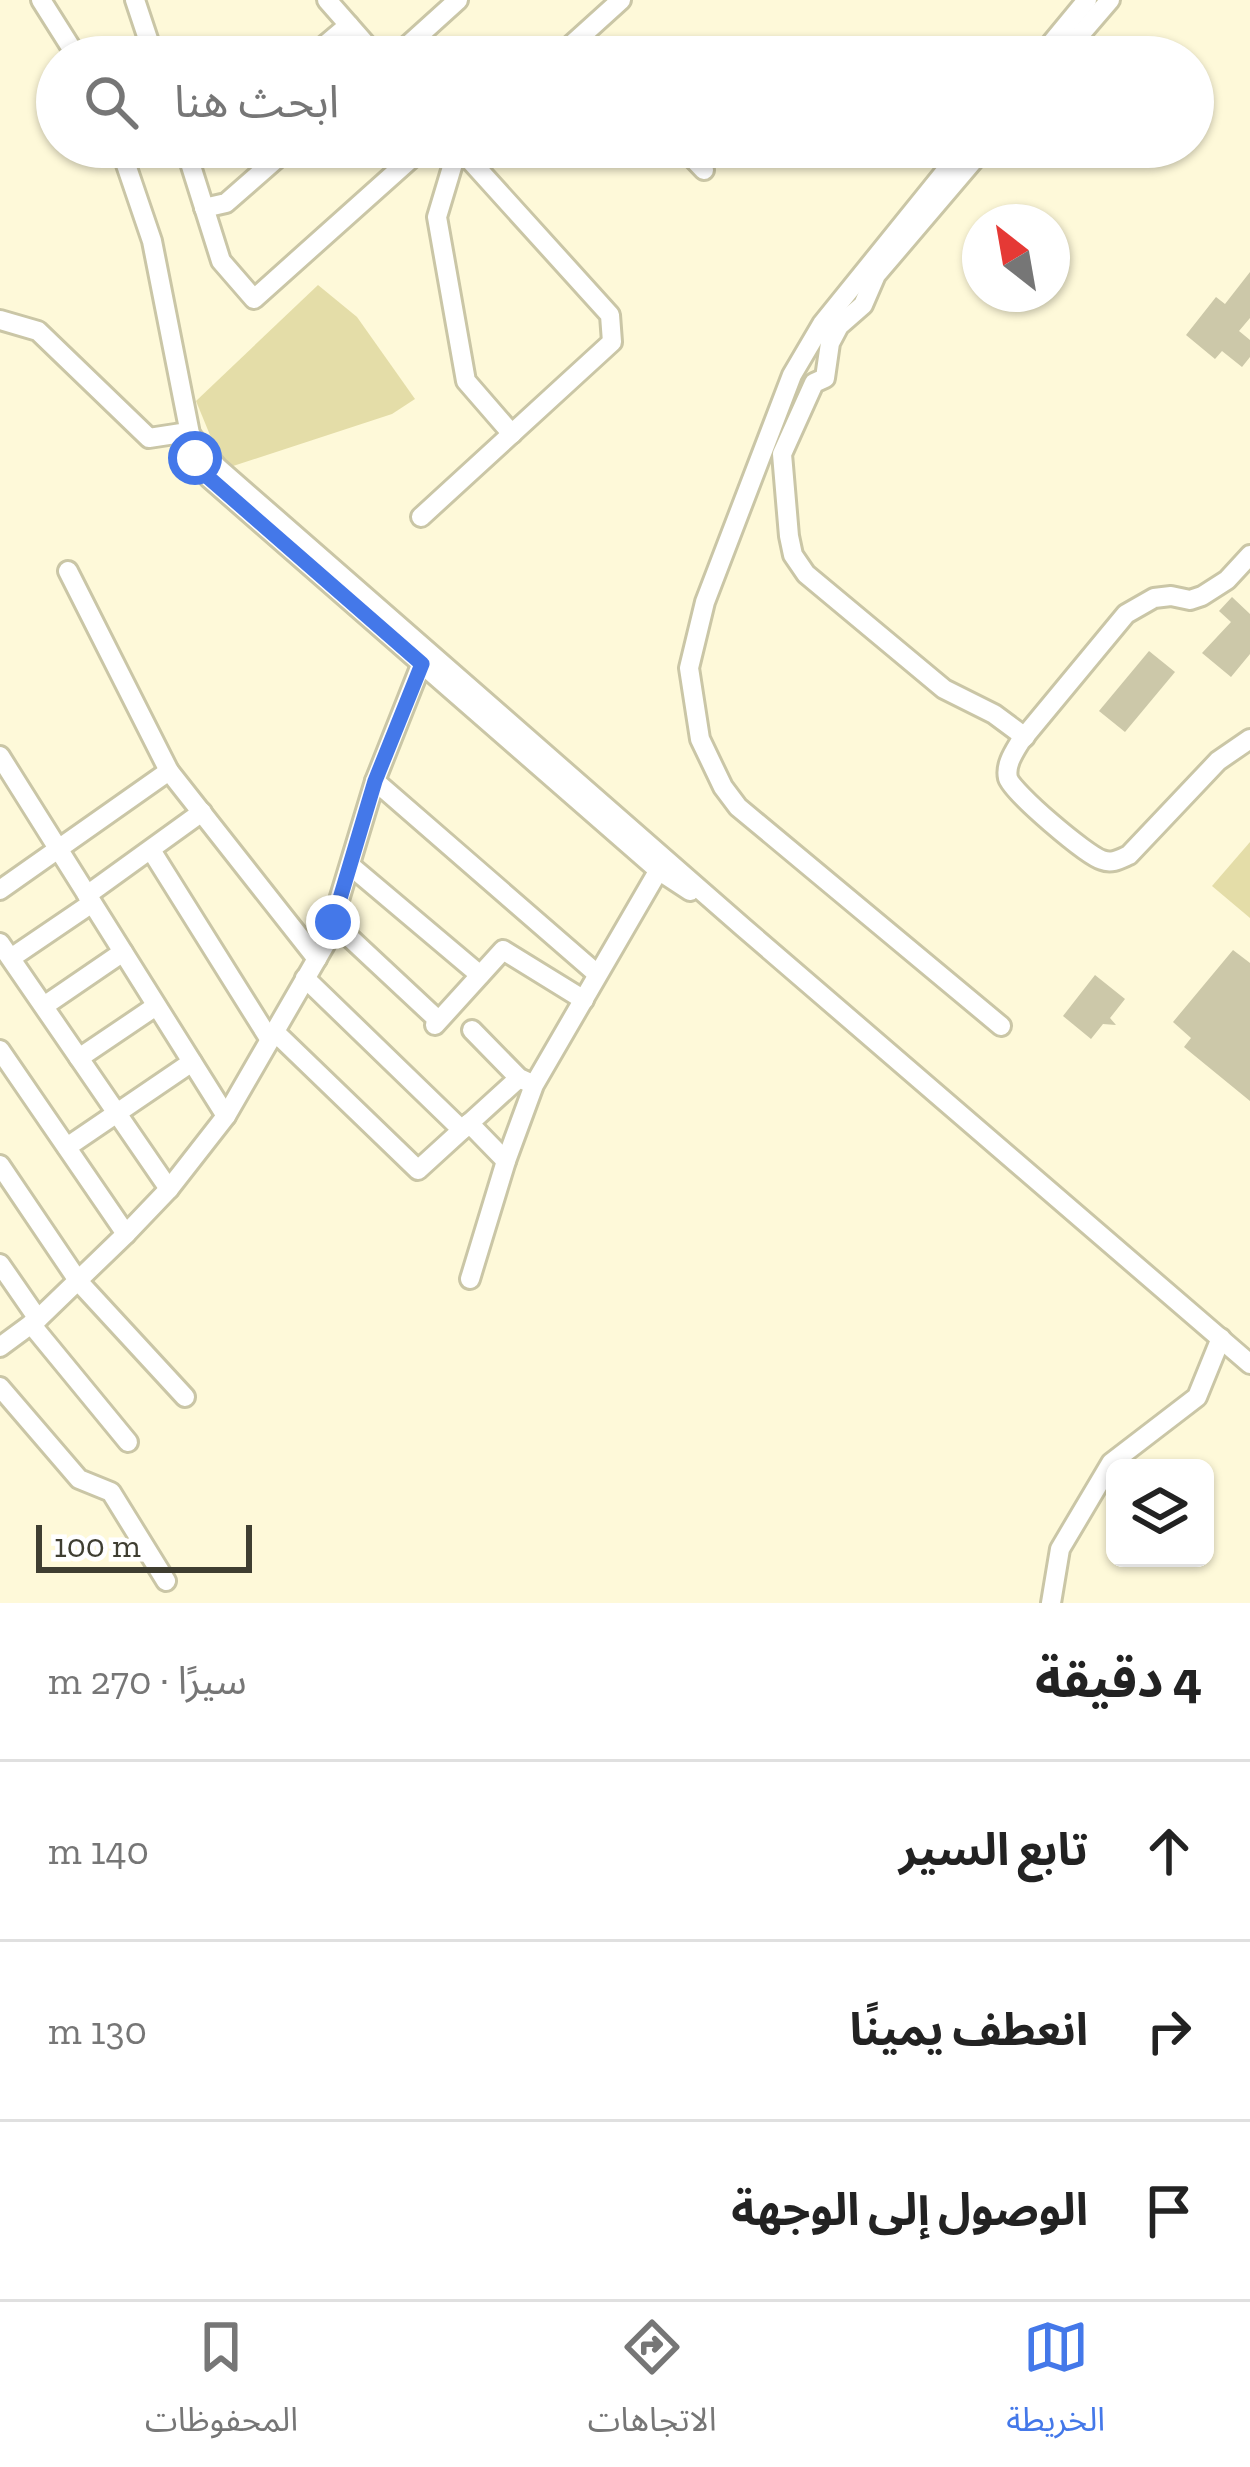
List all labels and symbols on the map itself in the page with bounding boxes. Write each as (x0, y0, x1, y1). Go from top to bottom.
north arrow (962, 204, 1070, 312)
route start (168, 431, 222, 485)
route end (306, 895, 360, 949)
scale bar (36, 1519, 252, 1572)

